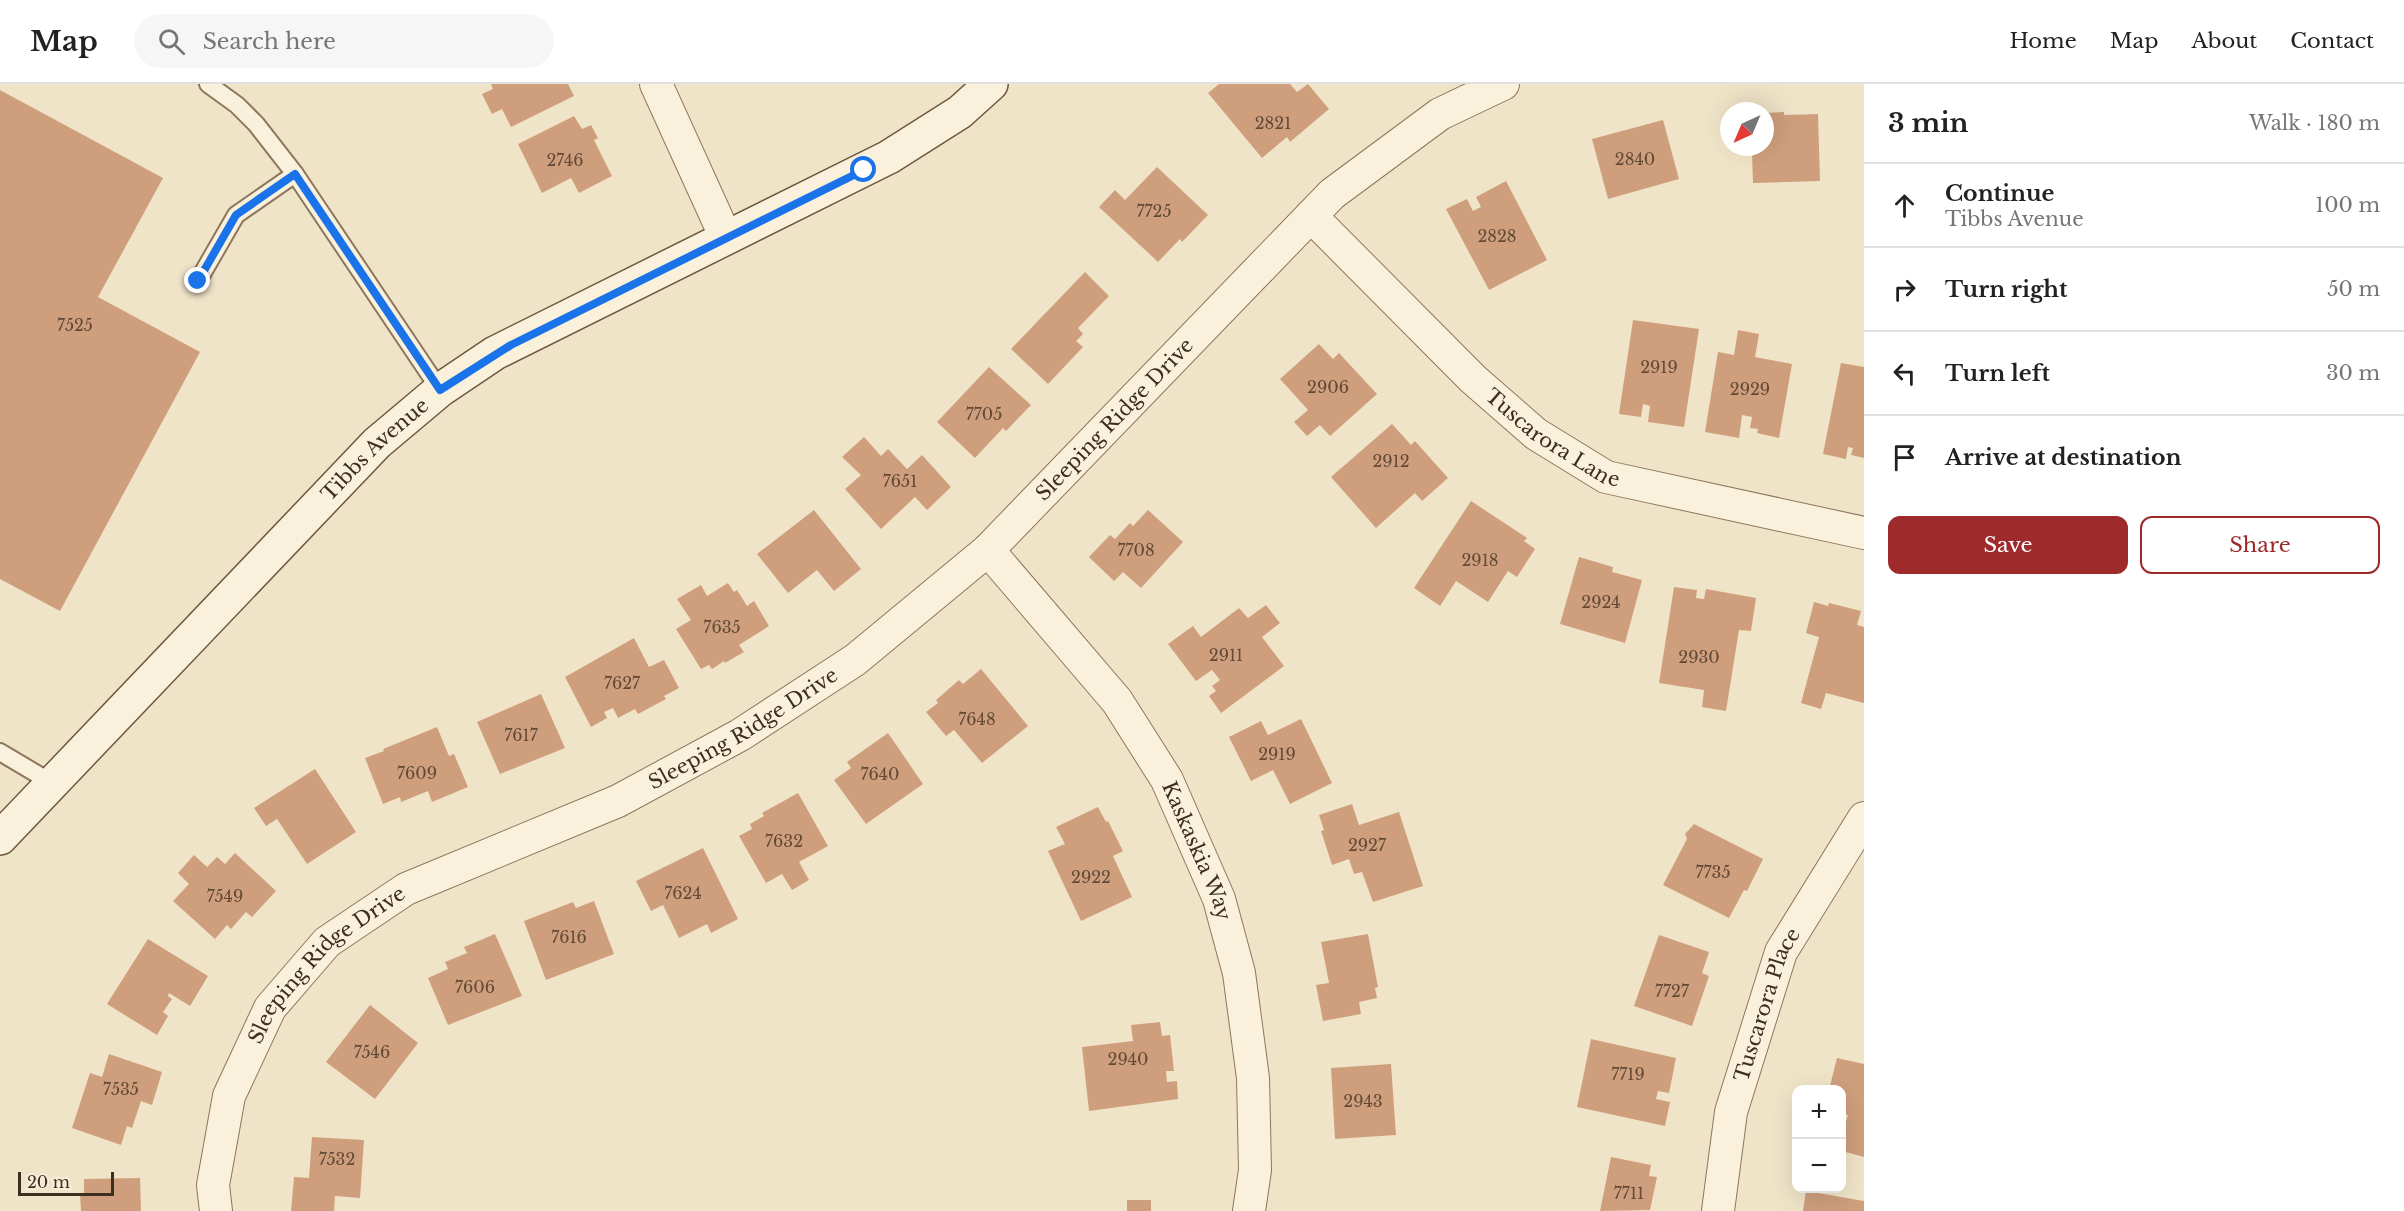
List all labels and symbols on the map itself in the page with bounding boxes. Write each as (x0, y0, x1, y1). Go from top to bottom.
north arrow (1720, 102, 1774, 156)
house number: 2821 (1255, 113, 1291, 133)
house number: 2840 (1615, 149, 1655, 169)
house number: 2746 (546, 150, 584, 170)
route start (850, 156, 876, 182)
house number: 7725 (1136, 201, 1172, 221)
house number: 2828 (1477, 226, 1517, 246)
route end (184, 267, 210, 293)
house number: 7525 (57, 315, 93, 335)
street label: Sleeping Ridge Drive (1031, 333, 1198, 505)
house number: 2919 (1640, 357, 1678, 377)
house number: 2906 (1307, 377, 1349, 397)
house number: 2929 (1730, 379, 1770, 399)
street label: Tuscarora Lane (1481, 384, 1622, 492)
street label: Tibbs Avenue (316, 393, 433, 506)
house number: 7705 (966, 404, 1002, 424)
house number: 2912 (1372, 451, 1410, 471)
house number: 7651 (883, 471, 917, 491)
house number: 7708 (1117, 540, 1155, 560)
house number: 2918 (1462, 550, 1498, 570)
house number: 2924 (1581, 592, 1621, 612)
house number: 7635 (703, 617, 741, 637)
house number: 2911 (1209, 645, 1243, 665)
house number: 2930 (1678, 647, 1720, 667)
street label: Sleeping Ridge Drive (644, 663, 842, 794)
house number: 7627 (604, 673, 641, 693)
house number: 7648 (958, 709, 996, 729)
house number: 7617 (504, 725, 539, 745)
house number: 2919 (1258, 744, 1296, 764)
house number: 7609 (397, 763, 437, 783)
house number: 7640 (860, 764, 900, 784)
street label: Kaskaskia Way (1157, 778, 1236, 923)
house number: 7632 (765, 831, 803, 851)
house number: 2927 (1348, 835, 1387, 855)
house number: 7735 (1695, 862, 1731, 882)
house number: 2922 (1071, 867, 1111, 887)
street label: Sleeping Ridge Drive (243, 881, 410, 1047)
house number: 7624 (664, 883, 702, 903)
house number: 7549 (207, 886, 243, 906)
street label: Tuscarora Place (1729, 923, 1805, 1085)
house number: 7616 (551, 927, 587, 947)
house number: 7606 (455, 977, 495, 997)
house number: 7727 (1655, 981, 1690, 1001)
house number: 7546 (354, 1042, 390, 1062)
house number: 2940 (1108, 1049, 1148, 1069)
house number: 7719 (1611, 1064, 1645, 1084)
house number: 7535 (103, 1079, 139, 1099)
house number: 2943 (1343, 1091, 1383, 1111)
house number: 7532 (319, 1149, 355, 1169)
scale bar (18, 1169, 114, 1196)
house number: 7711 (1614, 1183, 1644, 1203)

